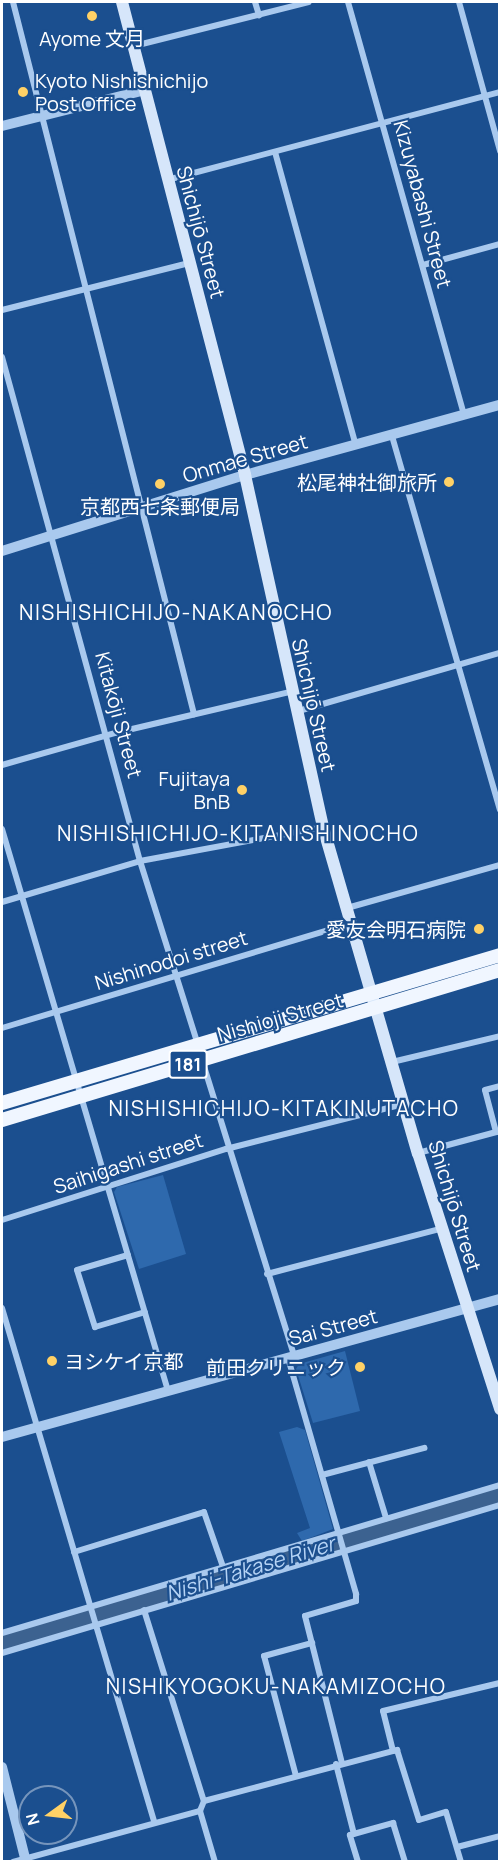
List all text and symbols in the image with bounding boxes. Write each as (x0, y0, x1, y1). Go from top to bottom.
marker: Ayome 文月 (85, 9, 99, 23)
place label: Ayome 文月 (39, 26, 145, 50)
place label: Kyoto Nishishichijo Post Office (35, 68, 208, 115)
marker: Kyoto Nishishichijo Post Office (16, 85, 30, 99)
street label: Kizuyabashi Street (389, 117, 457, 291)
street label: Shichijō Street (172, 163, 230, 301)
street label: Onmae Street (180, 429, 310, 487)
place label: 松尾神社御旅所 (297, 470, 437, 494)
marker: 松尾神社御旅所 (442, 475, 456, 489)
marker: 京都西七条郵便局 (153, 477, 167, 491)
place label: 京都西七条郵便局 (80, 494, 240, 518)
district label: NISHISHICHIJO-NAKANOCHO (19, 599, 333, 625)
street label: Shichijō Street (287, 636, 341, 774)
street label: Kitakōji Street (91, 649, 147, 781)
place label: Fujitaya BnB (159, 766, 230, 813)
marker: Fujitaya BnB (235, 783, 249, 797)
district label: NISHISHICHIJO-KITANISHINOCHO (57, 820, 419, 846)
place label: 愛友会明石病院 (326, 917, 466, 941)
marker: 愛友会明石病院 (470, 920, 488, 938)
street label: Nishinodoi street (92, 925, 250, 995)
street label: Nishioji Street (214, 988, 346, 1046)
road number: 181 (168, 1049, 207, 1079)
district label: NISHISHICHIJO-KITAKINUTACHO (108, 1095, 460, 1121)
street label: Saihigashi street (50, 1128, 206, 1198)
street label: Shichijō Street (424, 1137, 486, 1275)
street label: Sai Street (286, 1304, 380, 1350)
place label: ヨシケイ京都 (64, 1349, 184, 1373)
marker: ヨシケイ京都 (45, 1354, 59, 1368)
place label: 前田クリニック (206, 1355, 346, 1379)
marker: 前田クリニック (351, 1358, 369, 1376)
water label: Nishi-Takase River (162, 1530, 338, 1606)
district label: NISHIKYOGOKU-NAKAMIZOCHO (106, 1673, 446, 1699)
north arrow (18, 1785, 78, 1845)
text: N (20, 1811, 45, 1828)

